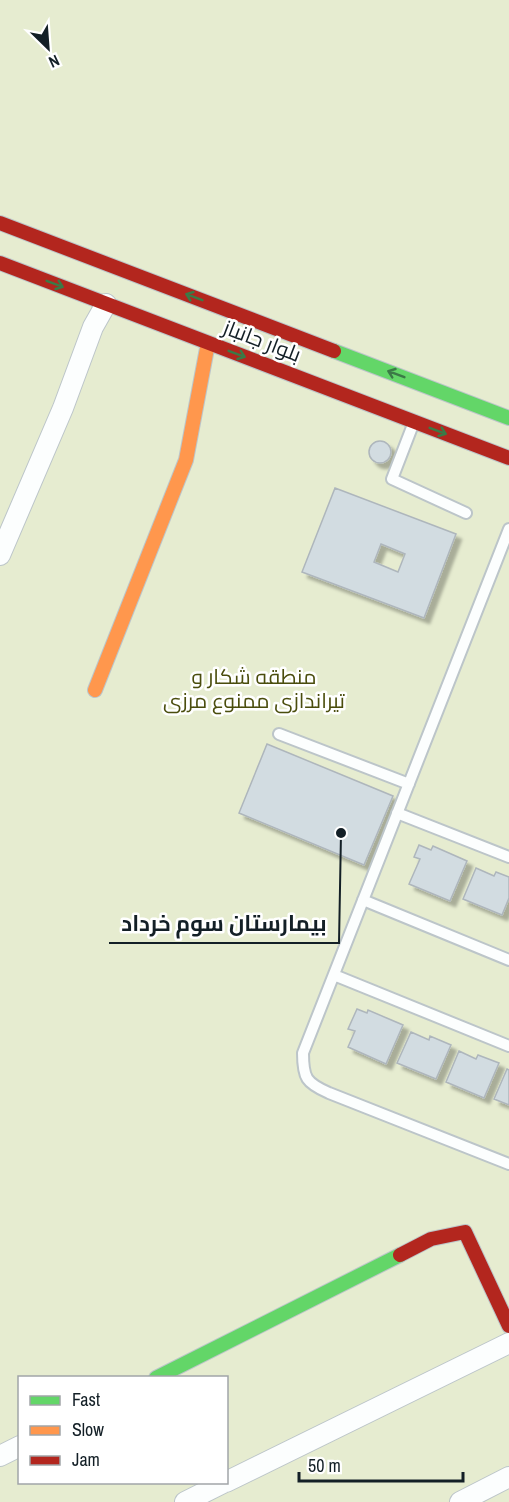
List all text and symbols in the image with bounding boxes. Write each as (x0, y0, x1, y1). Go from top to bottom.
north arrow (18, 18, 78, 78)
text: N (45, 50, 63, 74)
one-way arrow (45, 279, 63, 290)
one-way arrow (185, 291, 204, 302)
street label: بلوار جانباز (218, 312, 305, 369)
one-way arrow (227, 349, 246, 360)
one-way arrow (387, 368, 405, 379)
one-way arrow (429, 426, 447, 437)
park label: منطقه شکار و تیراندازی ممنوع مرزی (163, 662, 345, 715)
callout: بیمارستان سوم خرداد (109, 903, 339, 943)
text: بیمارستان سوم خرداد (121, 908, 327, 939)
legend (18, 1376, 228, 1484)
text: Fast (72, 1387, 100, 1412)
text: Slow (72, 1417, 104, 1442)
scale bar (299, 1445, 462, 1483)
text: Jam (72, 1447, 100, 1472)
text: 50 m (308, 1453, 341, 1478)

